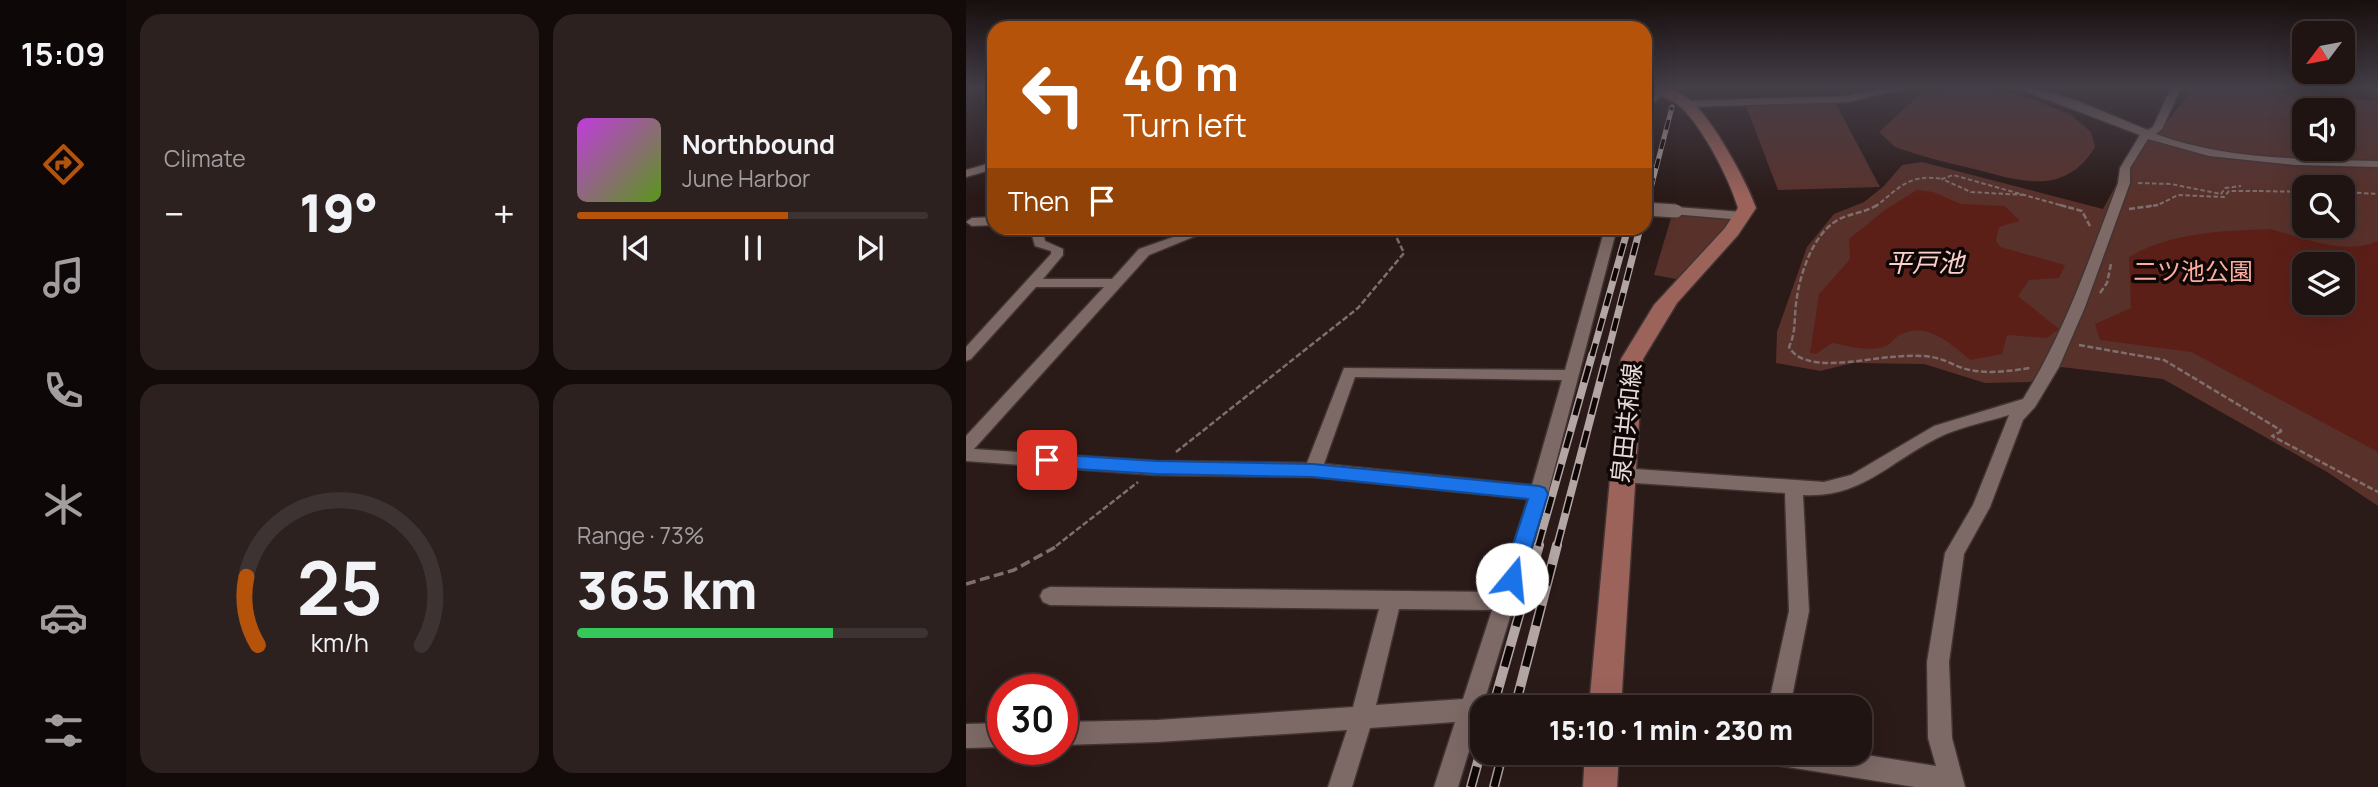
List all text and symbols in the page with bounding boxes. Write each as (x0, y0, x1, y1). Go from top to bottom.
north arrow (2292, 21, 2356, 84)
map controls (2292, 21, 2355, 315)
text: 15:09 (21, 32, 105, 76)
text: 40 m (1123, 39, 1239, 106)
icon: left (1008, 49, 1099, 140)
button: sound (2292, 98, 2355, 161)
text: Turn left (1123, 103, 1247, 147)
text: Northbound (682, 126, 835, 162)
icon: directions (39, 140, 88, 189)
text: Climate (164, 142, 246, 174)
text: June Harbor (682, 162, 810, 194)
button: search (2292, 175, 2355, 238)
text: 19° (299, 177, 378, 248)
icon: arrive (1083, 182, 1121, 220)
text: Then (1008, 183, 1069, 219)
text: − (164, 187, 185, 239)
text: + (493, 187, 515, 239)
icon: previous (617, 229, 655, 267)
icon: pause (734, 229, 772, 267)
icon: next (851, 229, 889, 267)
water label: 平戸池 (1886, 244, 1967, 280)
button: layers (2292, 252, 2355, 315)
icon: music (39, 253, 88, 302)
park label: 二ツ池公園 (2133, 254, 2253, 287)
street label: 泉田共和線 (1603, 361, 1648, 484)
icon: phone (39, 366, 88, 415)
pin (1017, 430, 1077, 490)
icon: arrive (1028, 441, 1066, 479)
icon: climate (39, 480, 88, 529)
text: Range · 73% (577, 519, 704, 551)
text: 25 (296, 537, 383, 637)
position arrow (1475, 542, 1549, 616)
text: 365 km (577, 554, 757, 625)
icon: car (39, 593, 88, 642)
text: km/h (310, 624, 369, 659)
speed limit sign: 30 (987, 674, 1078, 765)
icon: filters (39, 706, 88, 755)
text: 15:10 · 1 min · 230 m (1549, 712, 1793, 748)

